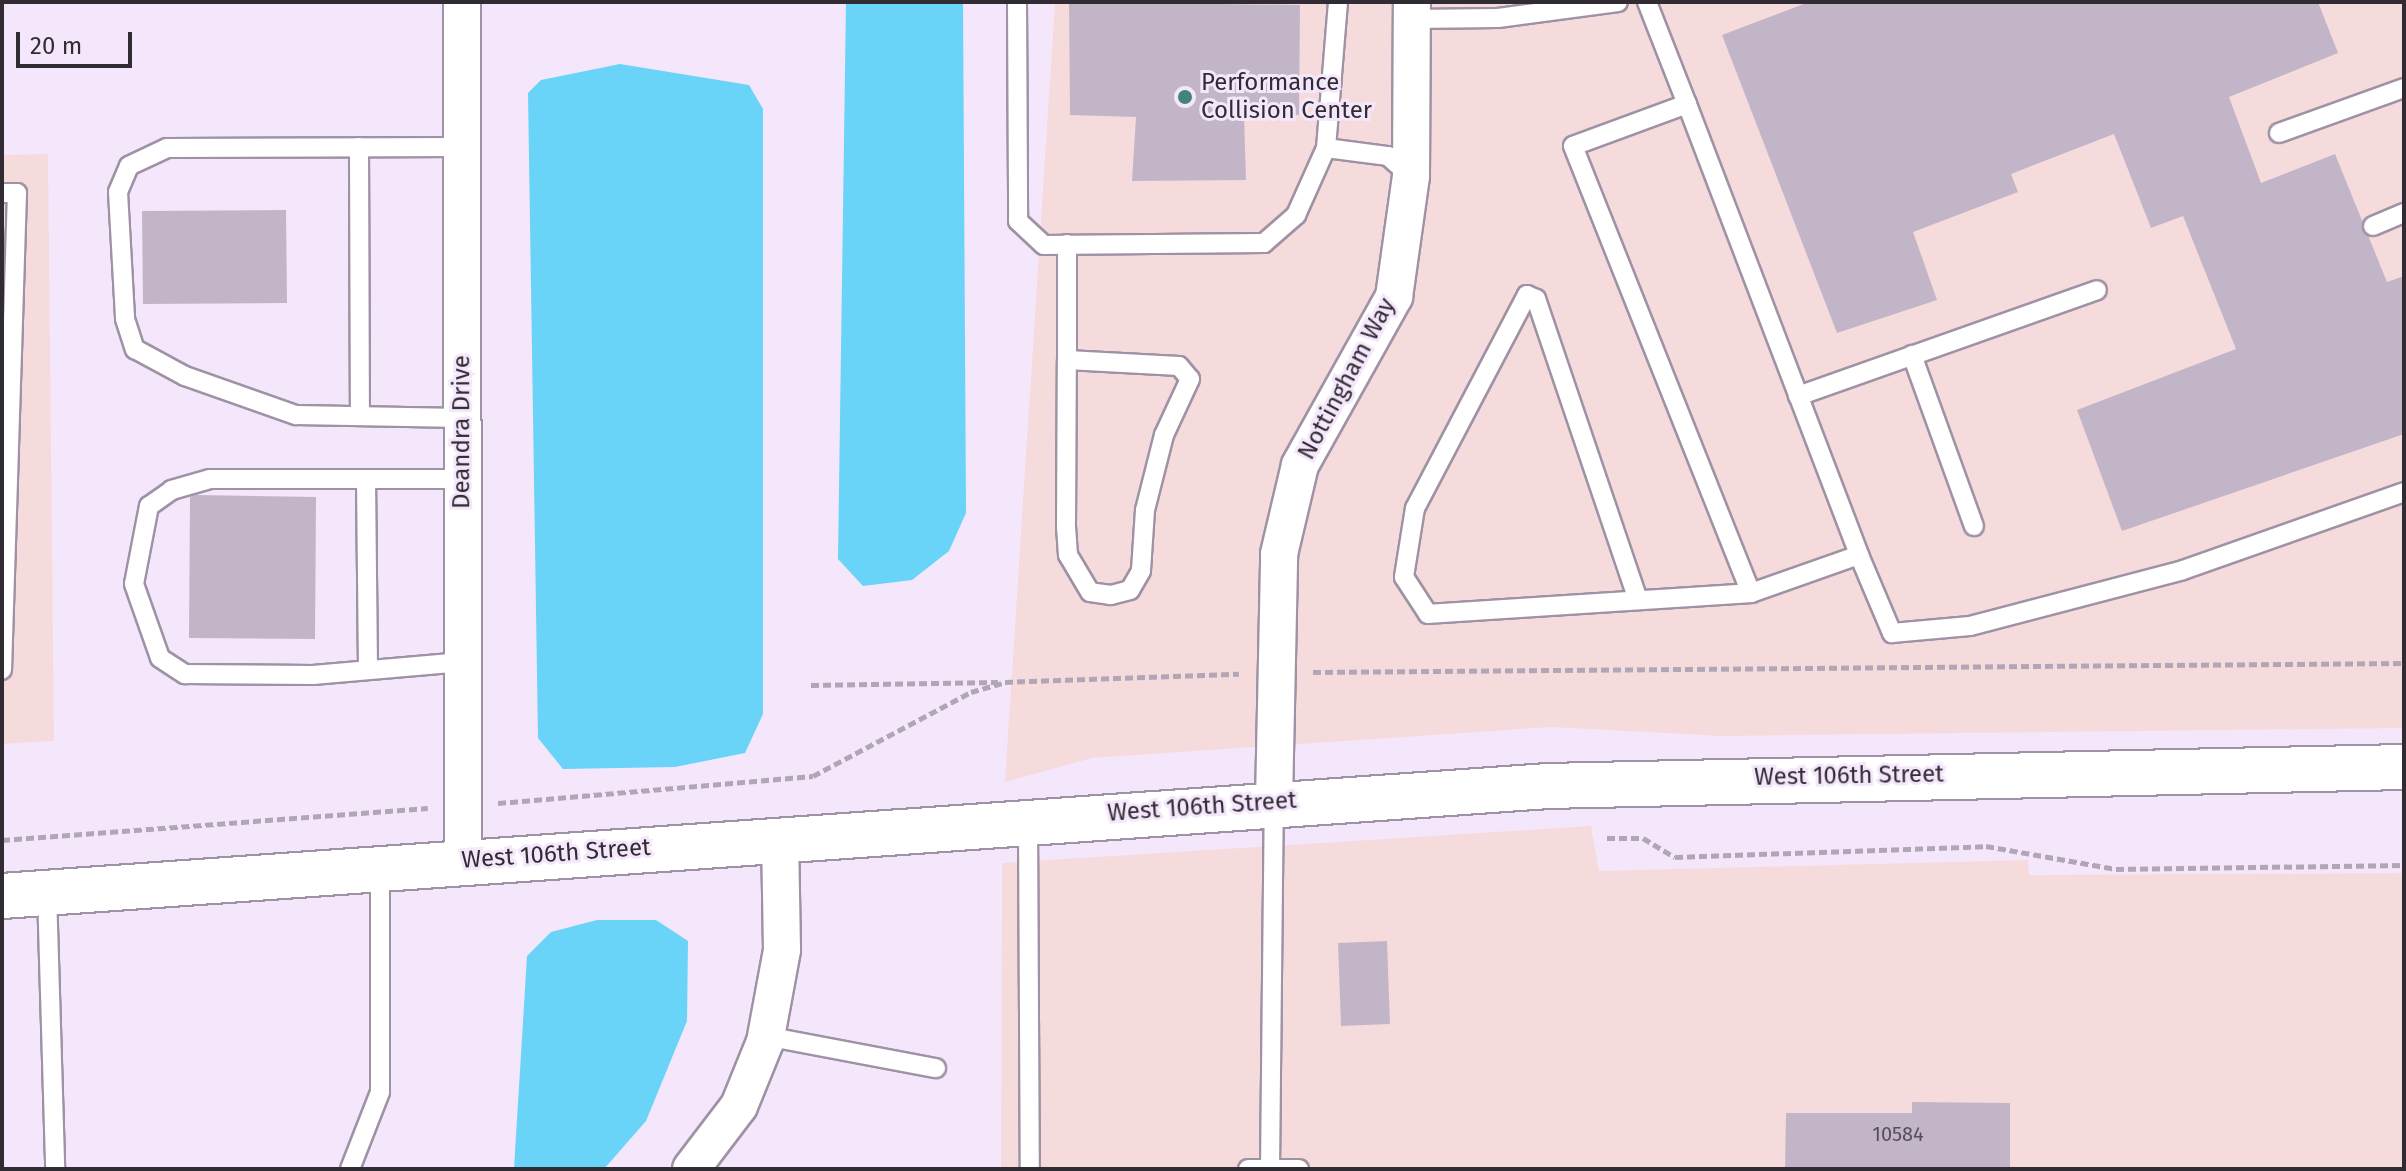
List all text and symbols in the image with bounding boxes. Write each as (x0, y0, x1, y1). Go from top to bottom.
scale bar (20, 16, 136, 66)
text: 20 m (30, 32, 82, 60)
place label: Performance Collision Center (1201, 69, 1372, 125)
marker: Performance Collision Center (1176, 88, 1194, 106)
street label: Nottingham Way (1292, 293, 1402, 465)
street label: Deandra Drive (448, 355, 476, 509)
street label: West 106th Street (1754, 760, 1944, 792)
street label: West 106th Street (1106, 786, 1298, 828)
street label: West 106th Street (460, 833, 652, 875)
house number: 10584 (1872, 1122, 1924, 1146)

